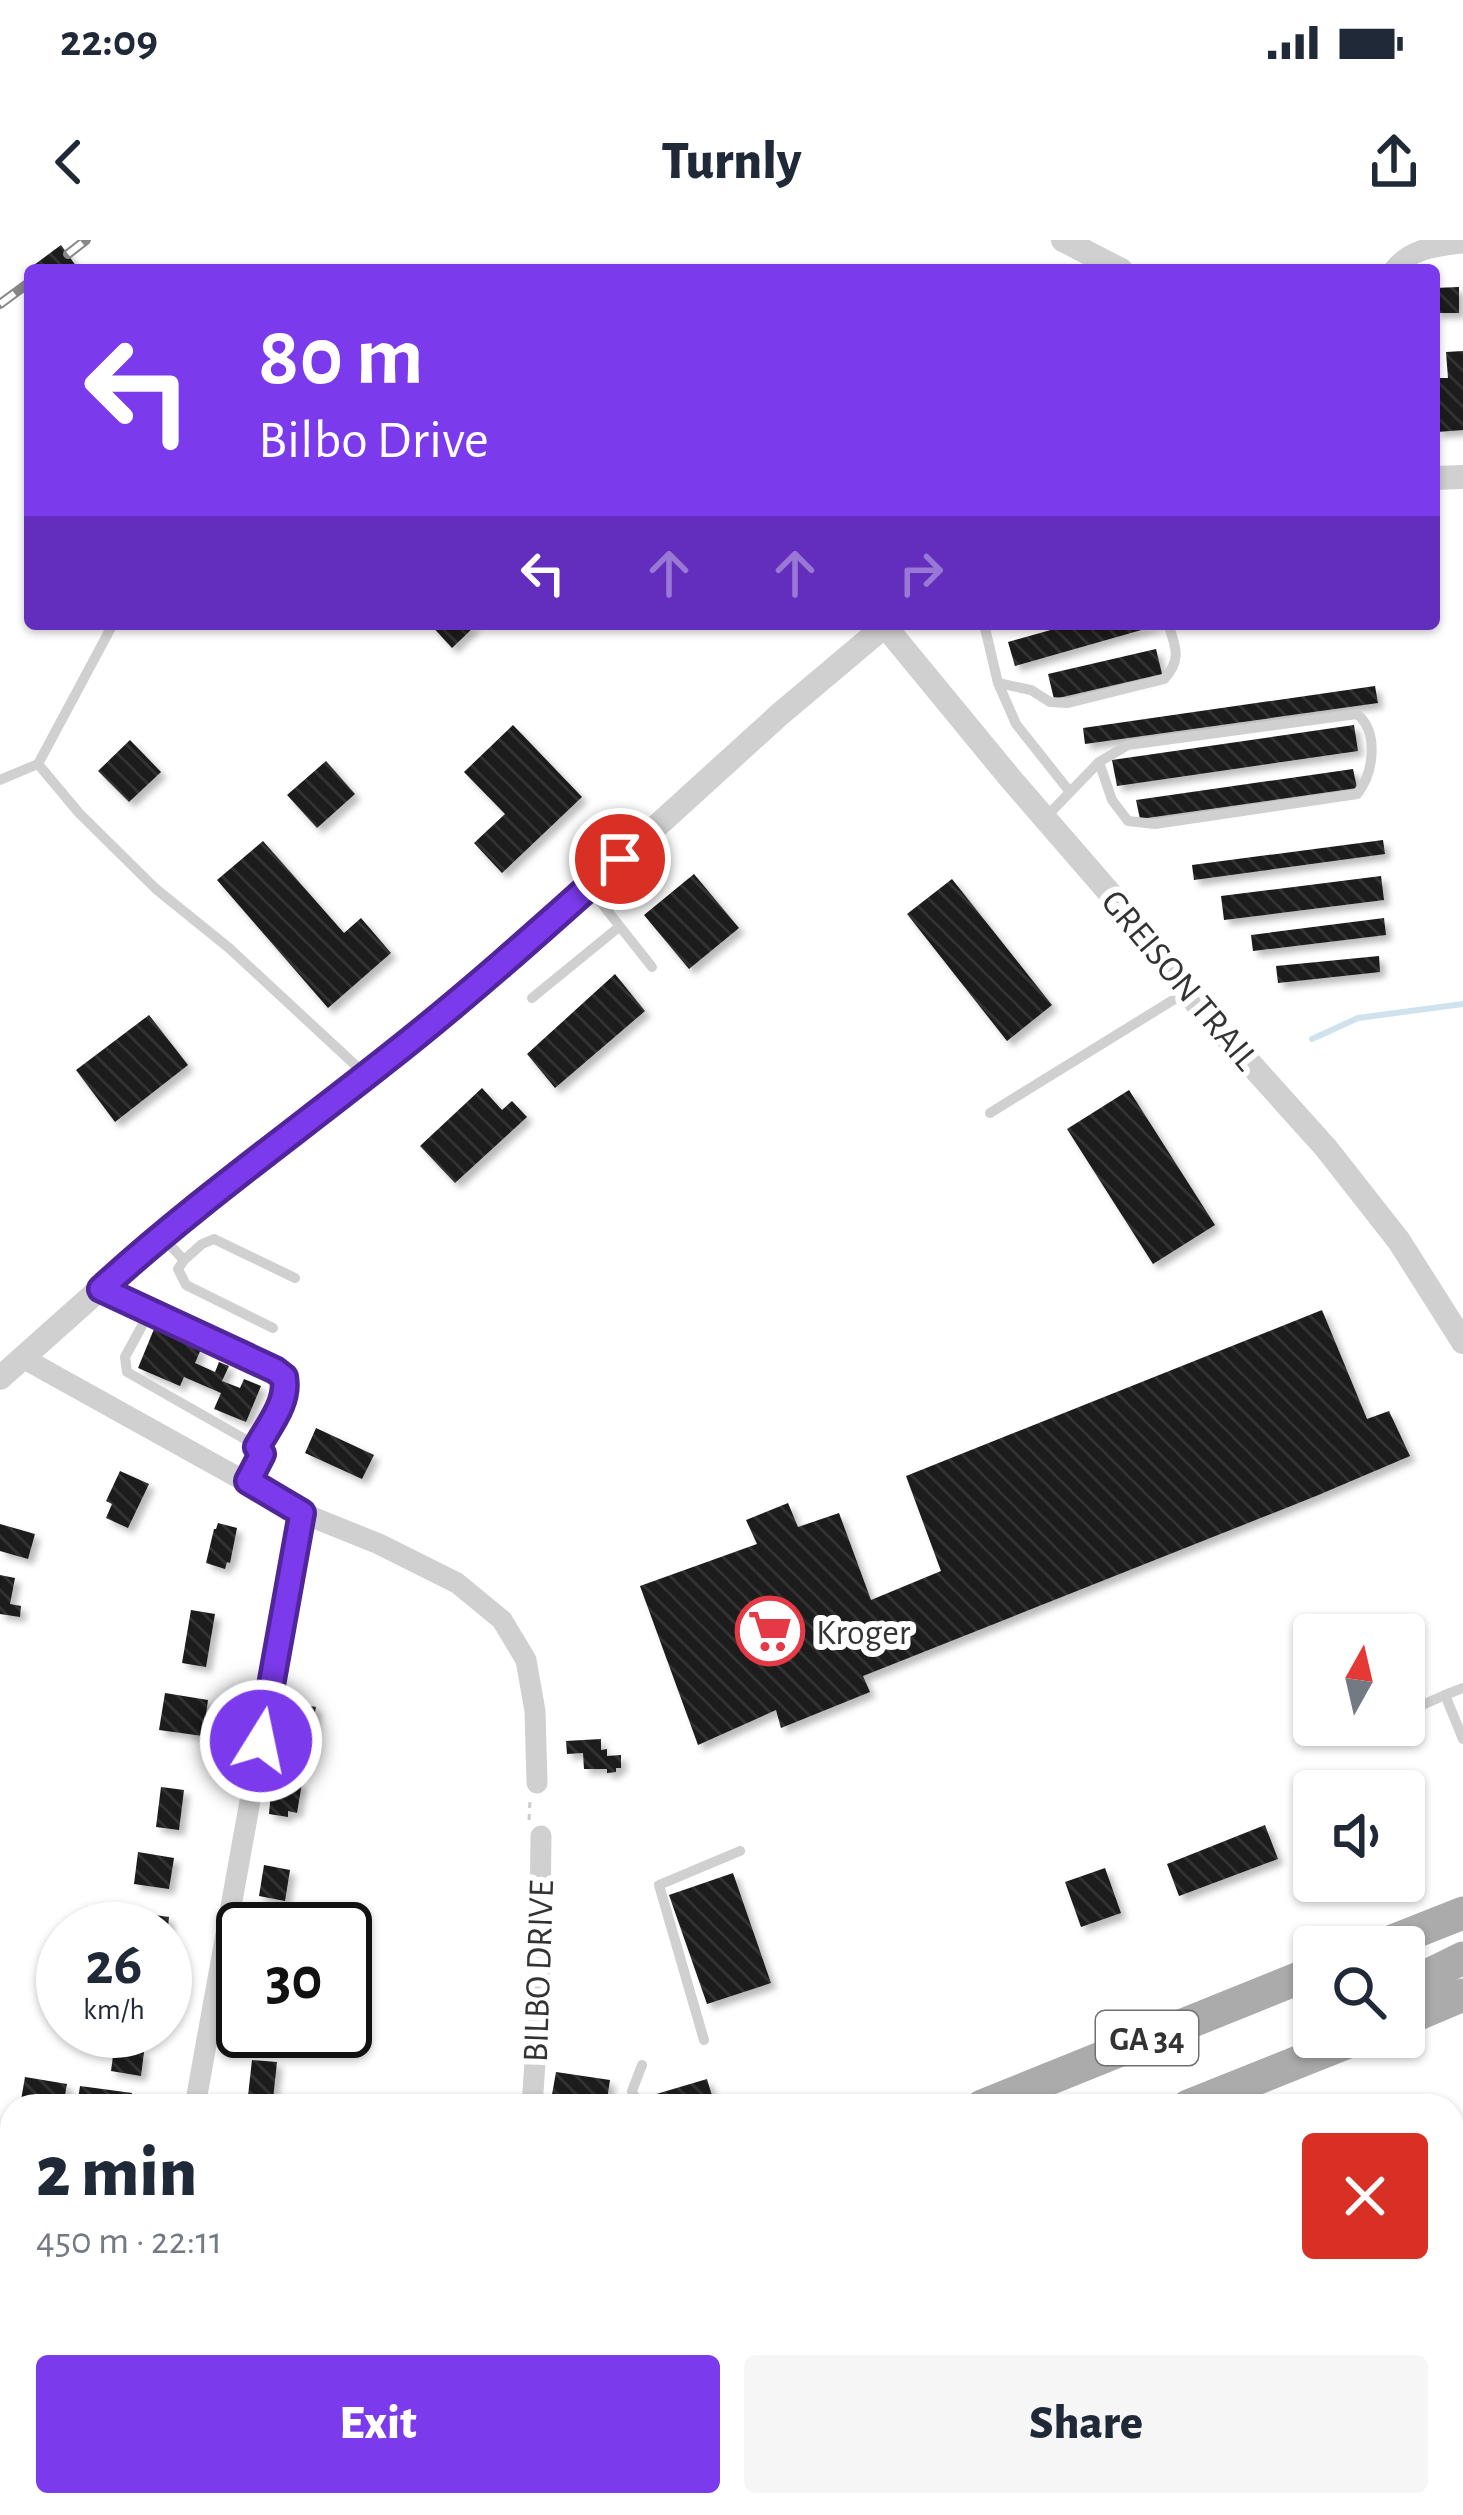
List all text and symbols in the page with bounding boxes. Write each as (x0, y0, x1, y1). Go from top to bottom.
text: 22:09 (60, 19, 158, 64)
icon: back (36, 129, 102, 195)
icon: share (1361, 129, 1427, 195)
text: Turnly (661, 135, 802, 189)
icon: left (60, 312, 216, 468)
text: 80 m (258, 316, 424, 400)
text: Bilbo Drive (258, 414, 489, 468)
icon: left (510, 540, 576, 606)
icon: ahead (636, 540, 702, 606)
icon: ahead (762, 540, 828, 606)
icon: right (888, 540, 954, 606)
pin (569, 808, 671, 910)
icon: arrive (587, 826, 653, 892)
street label: GREISON TRAIL (1094, 884, 1265, 1077)
supermarket icon: Kroger (735, 1596, 805, 1666)
north arrow (1293, 1614, 1425, 1746)
map controls (1293, 1614, 1425, 2058)
place label: Kroger (816, 1615, 911, 1651)
position arrow (198, 1678, 324, 1804)
button: sound (1293, 1770, 1425, 1902)
street label: BILBO DRIVE (518, 1879, 560, 2063)
speed limit sign: 30 (216, 1902, 372, 2058)
button: search (1293, 1926, 1425, 2058)
text: 26 (85, 1935, 143, 1995)
text: km/h (83, 1995, 145, 2025)
road number: GA 34 (1096, 2011, 1198, 2065)
button: close (1302, 2133, 1428, 2259)
text: 2 min (36, 2137, 197, 2209)
text: 450 m · 22:11 (36, 2222, 222, 2261)
button: Exit (36, 2355, 720, 2493)
button: Share (744, 2355, 1428, 2493)

